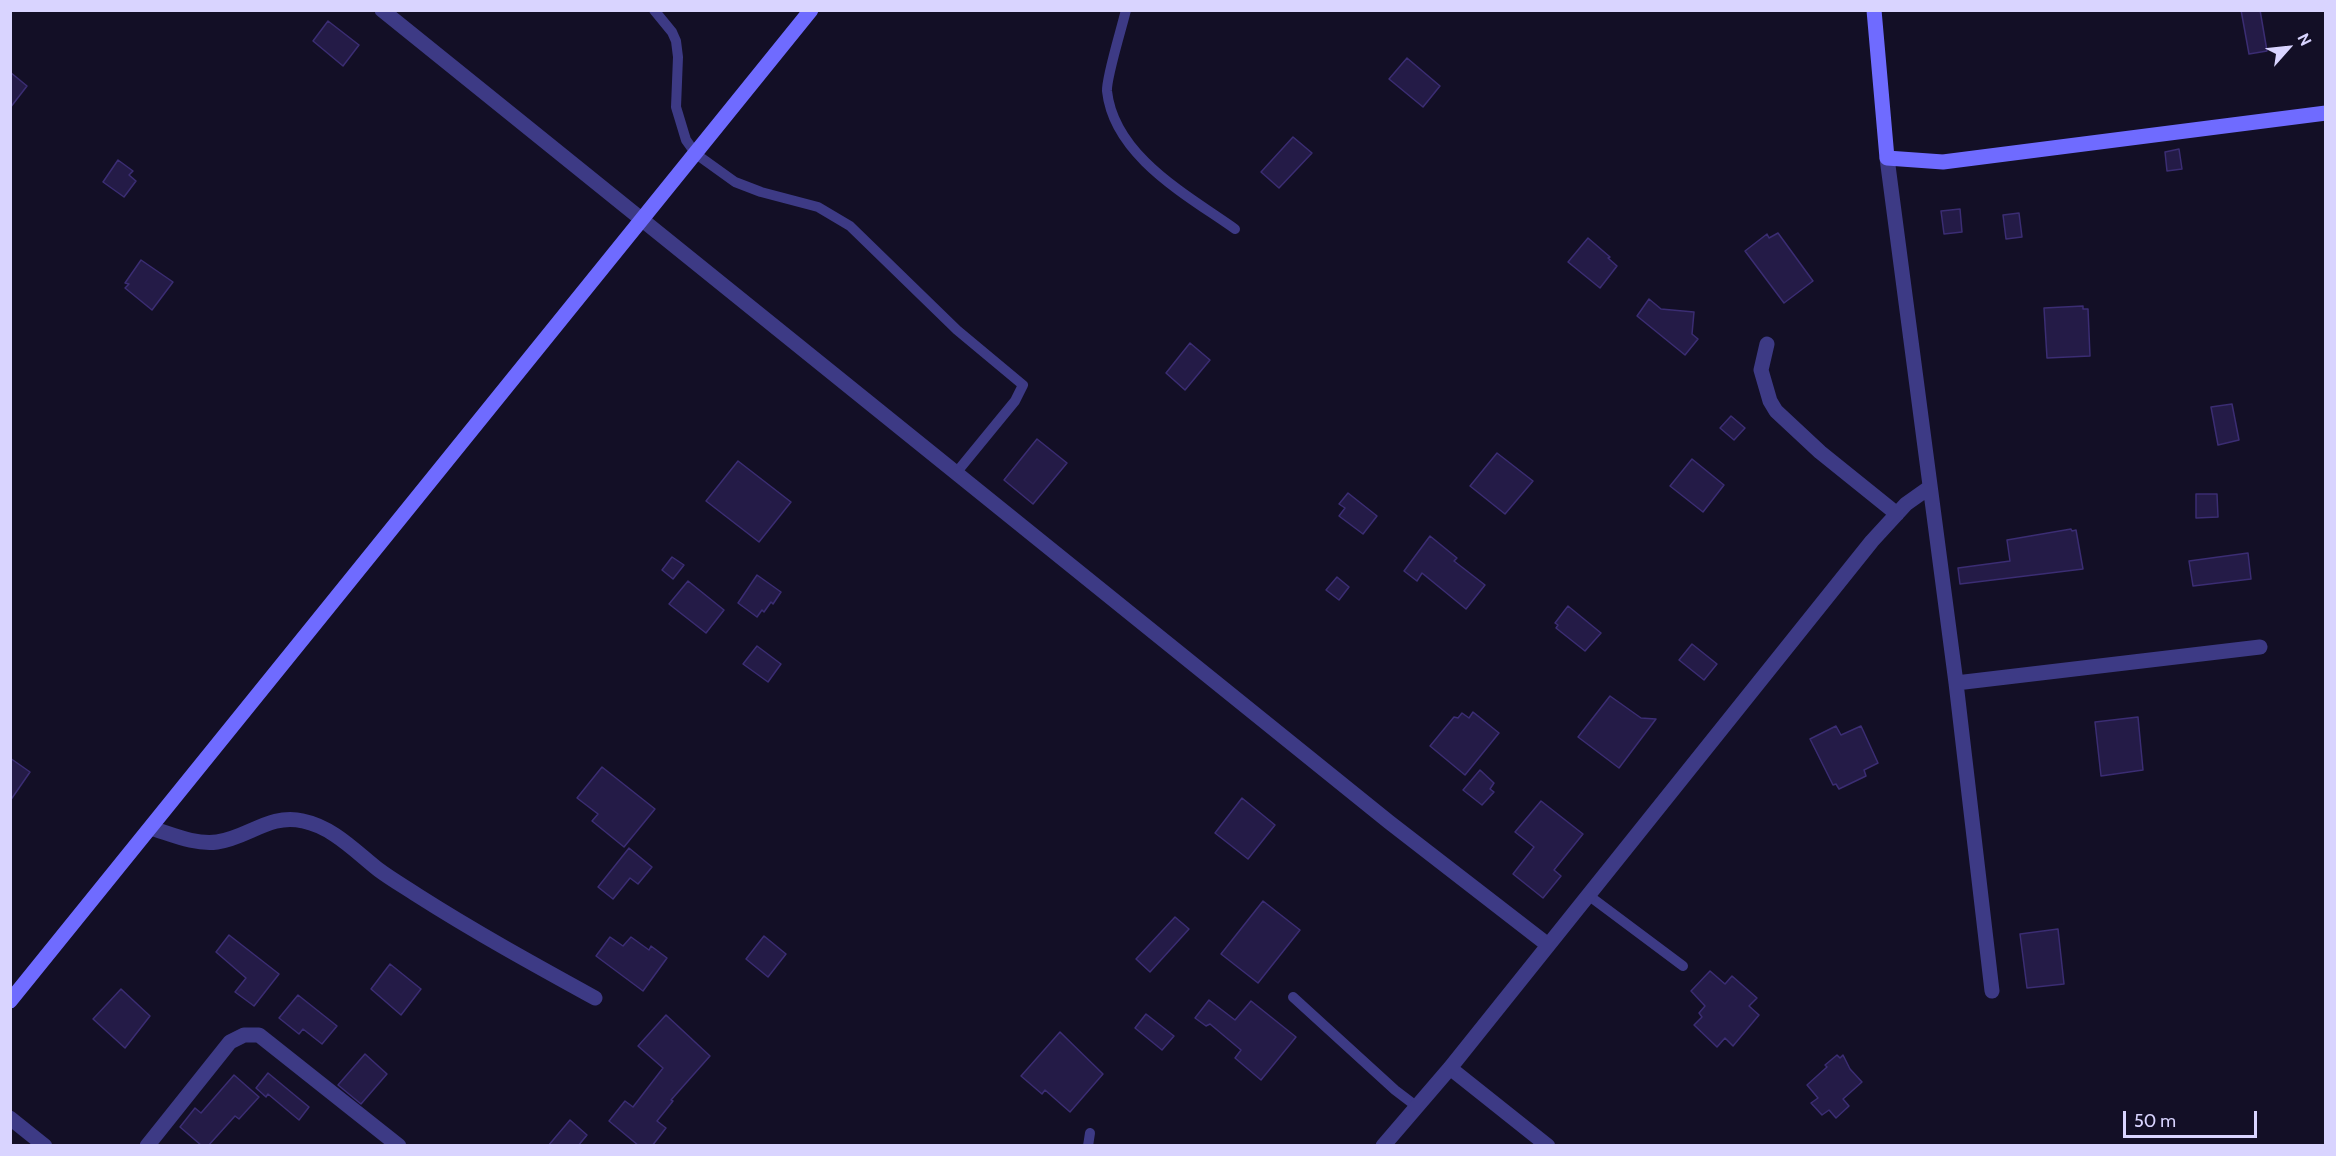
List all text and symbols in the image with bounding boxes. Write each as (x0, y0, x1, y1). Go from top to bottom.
north arrow (2258, 18, 2318, 78)
text: N (2293, 30, 2316, 49)
scale bar (2126, 1099, 2260, 1137)
text: 50 m (2134, 1110, 2176, 1132)

